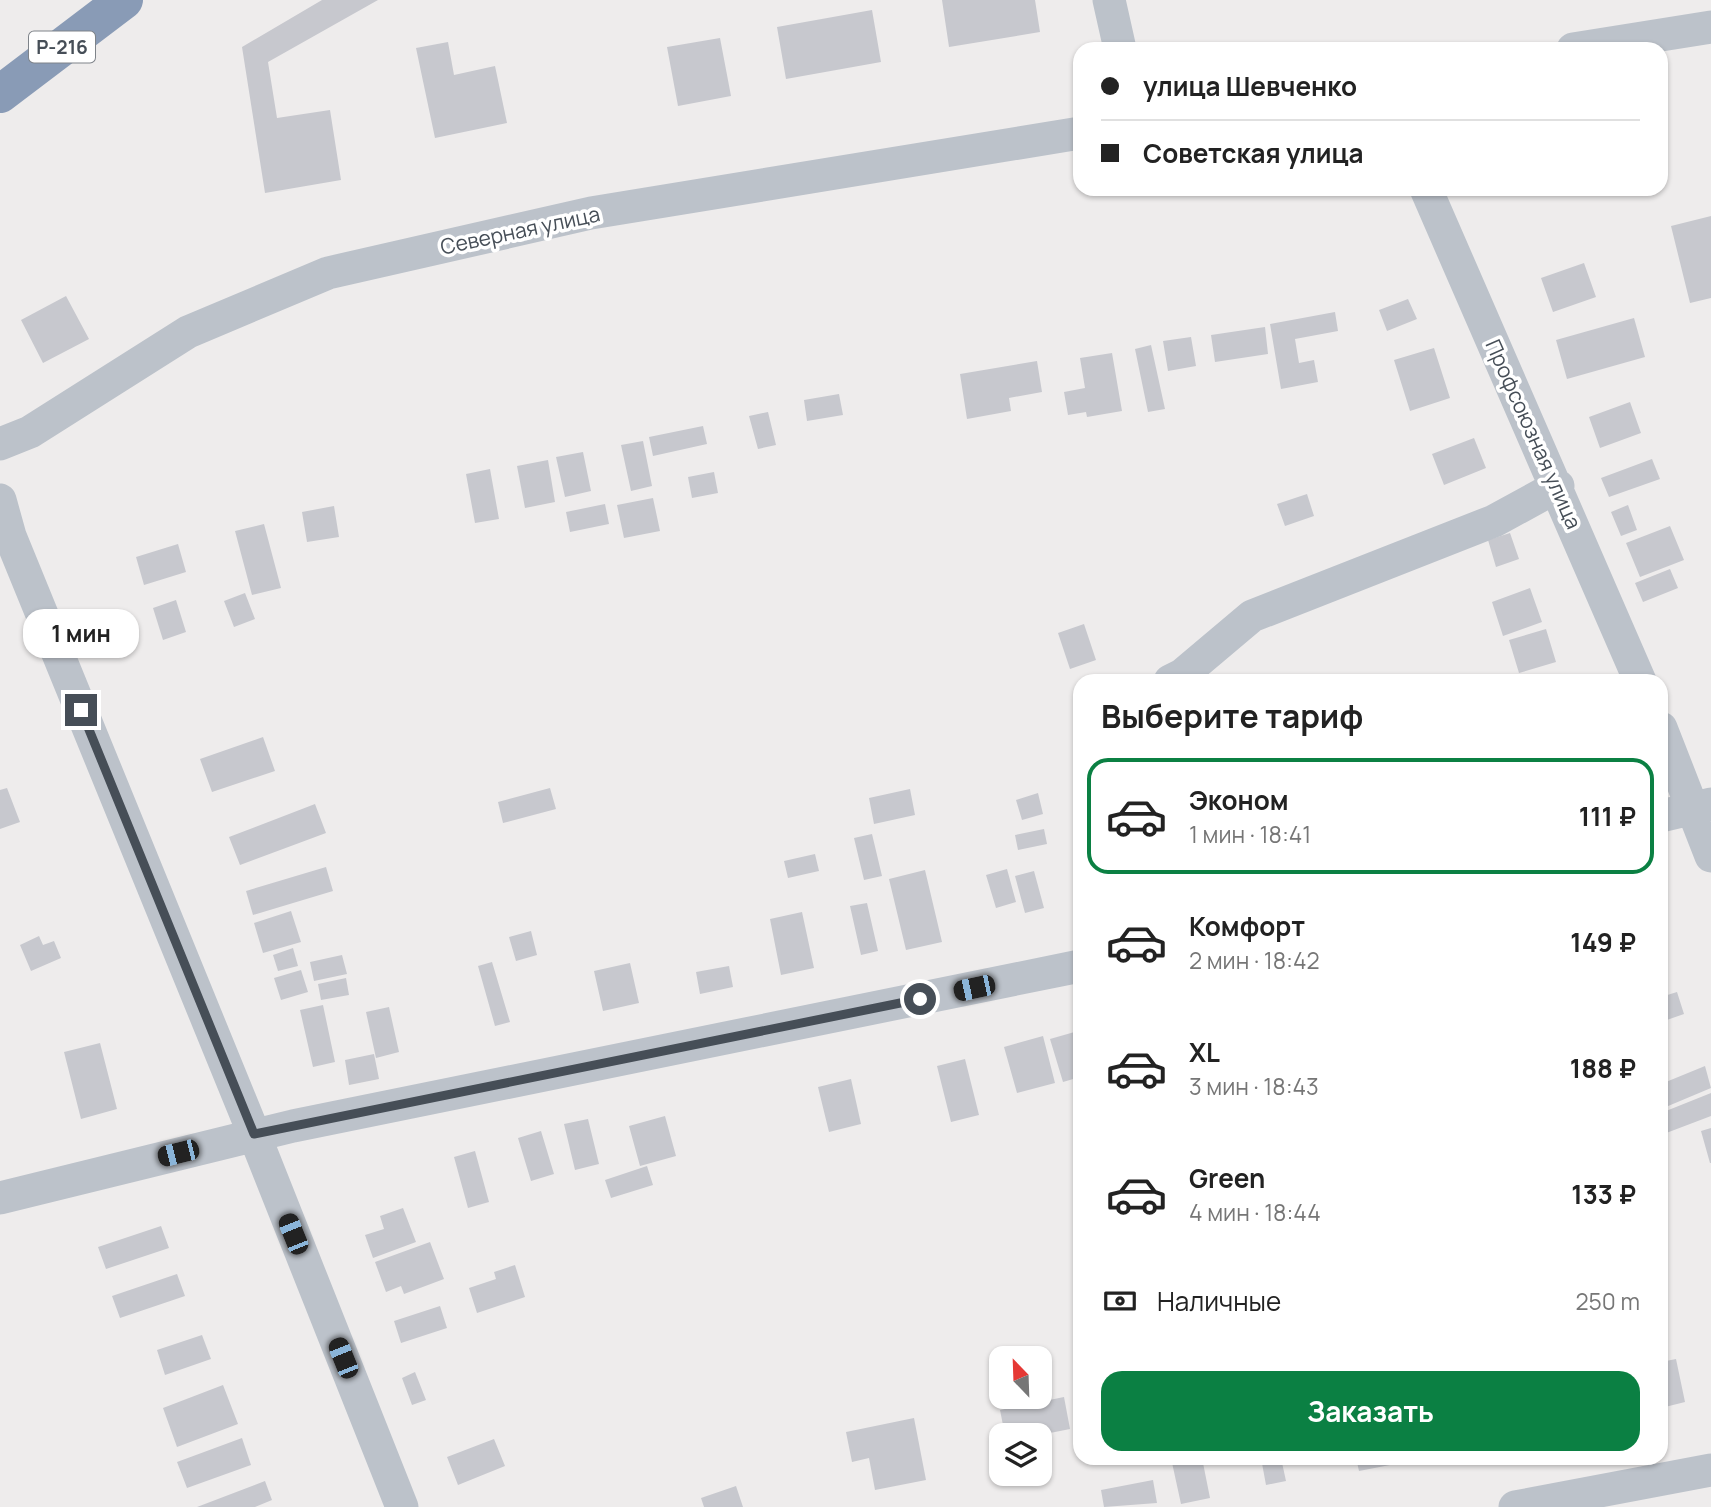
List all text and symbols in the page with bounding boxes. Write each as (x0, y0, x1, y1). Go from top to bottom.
road number: Р-216 (29, 32, 95, 62)
text: улица Шевченко (1143, 68, 1357, 104)
text: Советская улица (1143, 135, 1363, 171)
street label: Северная улица (438, 199, 602, 261)
street label: Профсоюзная улица (1480, 335, 1588, 533)
callout: 1 мин (23, 608, 139, 658)
text: 1 мин (51, 617, 111, 649)
route end (65, 694, 97, 726)
text: Выберите тариф (1101, 694, 1363, 738)
text: Эконом (1189, 782, 1289, 818)
icon: car (1105, 785, 1168, 848)
text: 111 ₽ (1579, 798, 1636, 834)
text: 1 мин · 18:41 (1189, 818, 1311, 850)
text: Комфорт (1189, 908, 1305, 944)
icon: car (1105, 911, 1168, 974)
text: 149 ₽ (1570, 924, 1636, 960)
text: 2 мин · 18:42 (1189, 944, 1320, 976)
car (952, 973, 997, 1003)
route start (904, 983, 936, 1015)
text: XL (1189, 1034, 1220, 1070)
icon: car (1105, 1037, 1168, 1100)
text: 188 ₽ (1570, 1050, 1636, 1086)
text: 3 мин · 18:43 (1189, 1070, 1319, 1102)
car (156, 1138, 201, 1168)
text: Green (1189, 1160, 1265, 1196)
icon: car (1105, 1163, 1168, 1226)
text: 133 ₽ (1571, 1176, 1636, 1212)
text: 4 мин · 18:44 (1189, 1196, 1321, 1228)
car (276, 1211, 311, 1257)
icon: cash (1101, 1282, 1139, 1320)
text: Наличные (1157, 1283, 1281, 1319)
text: 250 m (1575, 1285, 1640, 1317)
car (326, 1335, 361, 1381)
north arrow (989, 1346, 1052, 1409)
map controls (989, 1346, 1052, 1486)
button: Заказать (1101, 1371, 1640, 1451)
button: layers (989, 1423, 1052, 1486)

